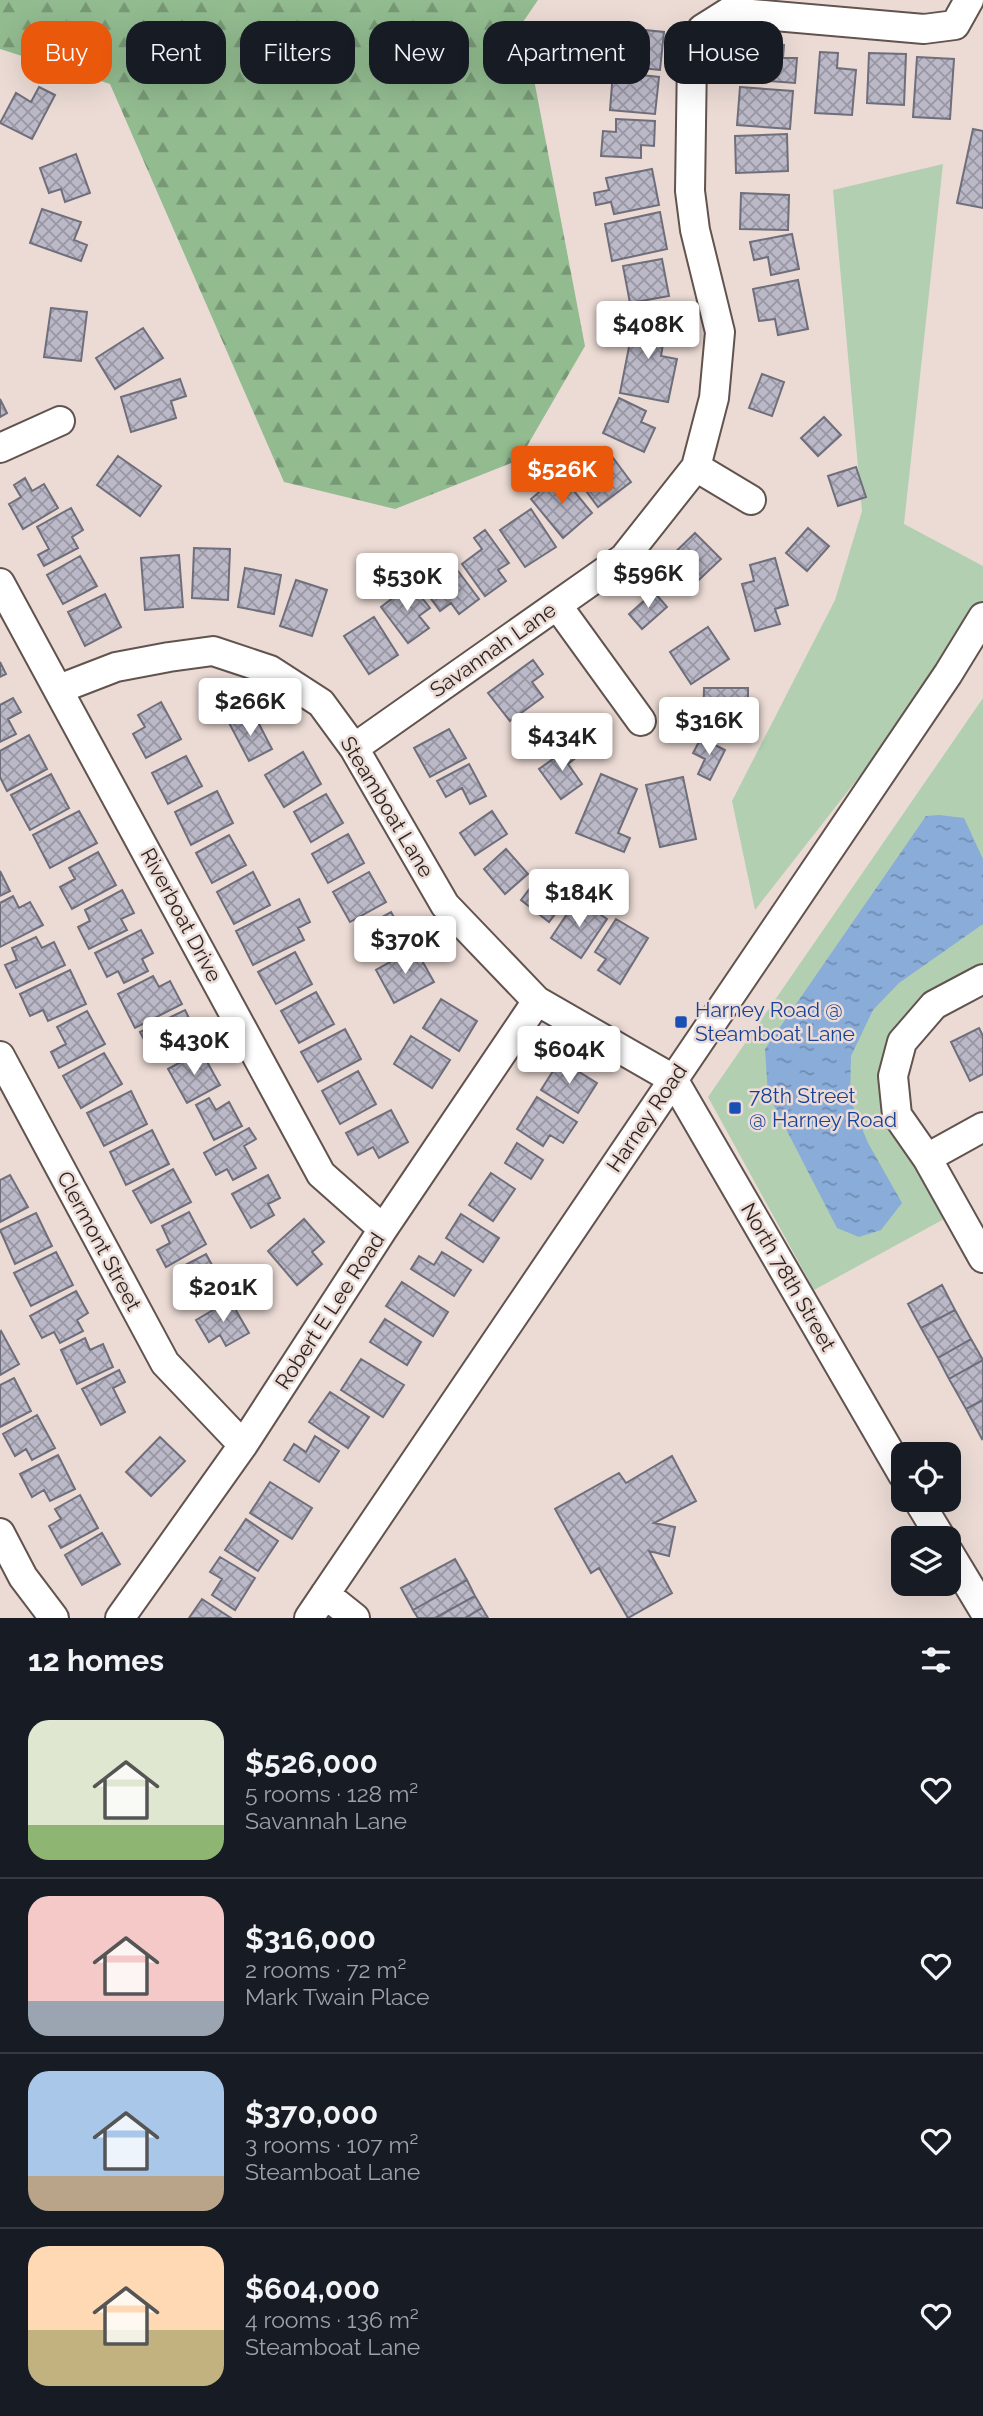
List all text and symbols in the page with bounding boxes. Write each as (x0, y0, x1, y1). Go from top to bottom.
chip: Buy (21, 21, 112, 84)
chip: Rent (126, 21, 226, 84)
chip: Filters (240, 21, 355, 84)
chip: New (369, 21, 469, 84)
chip: Apartment (483, 21, 650, 84)
chip: House (664, 21, 783, 84)
pin: $408K (599, 302, 697, 361)
text: $408K (612, 310, 684, 337)
pin: $526K (513, 447, 611, 506)
text: $526K (527, 455, 597, 482)
pin: $596K (599, 550, 697, 610)
pin: $530K (358, 554, 456, 613)
text: $596K (613, 559, 683, 586)
text: $530K (372, 562, 442, 589)
street label: Savannah Lane (425, 597, 561, 702)
pin: $266K (201, 678, 299, 738)
text: $266K (215, 687, 285, 714)
pin: $316K (660, 698, 758, 757)
text: $316K (675, 706, 743, 733)
pin: $434K (513, 714, 611, 773)
text: $434K (527, 722, 597, 749)
street label: Steamboat Lane (336, 732, 439, 882)
street label: Riverboat Drive (136, 844, 227, 986)
pin: $184K (530, 870, 628, 929)
text: $184K (545, 878, 613, 905)
pin: $370K (356, 916, 454, 976)
text: $370K (370, 925, 440, 952)
place label: Harney Road @ Steamboat Lane (695, 997, 855, 1046)
marker: Harney Road @ Steamboat Lane (673, 1014, 689, 1030)
pin: $430K (145, 1018, 243, 1077)
text: $430K (159, 1026, 229, 1053)
pin: $604K (520, 1026, 618, 1086)
text: $604K (533, 1035, 605, 1062)
street label: Harney Road (601, 1059, 692, 1177)
place label: 78th Street @ Harney Road (749, 1083, 897, 1132)
marker: 78th Street @ Harney Road (727, 1100, 743, 1116)
street label: Clermont Street (52, 1167, 147, 1315)
street label: North 78th Street (736, 1198, 841, 1355)
street label: Robert E Lee Road (270, 1228, 389, 1394)
pin: $201K (174, 1264, 272, 1324)
text: $201K (189, 1273, 257, 1300)
map controls (891, 1442, 961, 1596)
button: locate (891, 1442, 961, 1512)
button: layers (891, 1526, 961, 1596)
icon: filters (917, 1641, 955, 1679)
text: 12 homes (28, 1643, 164, 1678)
text: $526,000 (245, 1745, 378, 1780)
icon: home (84, 1748, 168, 1832)
icon: heart (917, 1771, 955, 1809)
text: 5 rooms · 128 m² (245, 1780, 418, 1807)
text: Savannah Lane (245, 1807, 407, 1834)
text: $316,000 (245, 1921, 376, 1956)
icon: home (84, 1924, 168, 2008)
icon: heart (917, 1947, 955, 1985)
text: 2 rooms · 72 m² (245, 1956, 406, 1983)
text: Mark Twain Place (245, 1983, 430, 2010)
text: $370,000 (245, 2096, 378, 2131)
icon: home (84, 2099, 168, 2183)
icon: heart (917, 2122, 955, 2160)
text: 3 rooms · 107 m² (245, 2131, 419, 2158)
text: Steamboat Lane (245, 2158, 420, 2185)
text: $604,000 (245, 2271, 380, 2306)
icon: home (84, 2274, 168, 2358)
icon: heart (917, 2297, 955, 2335)
text: 4 rooms · 136 m² (245, 2306, 419, 2333)
text: Steamboat Lane (245, 2333, 420, 2360)

